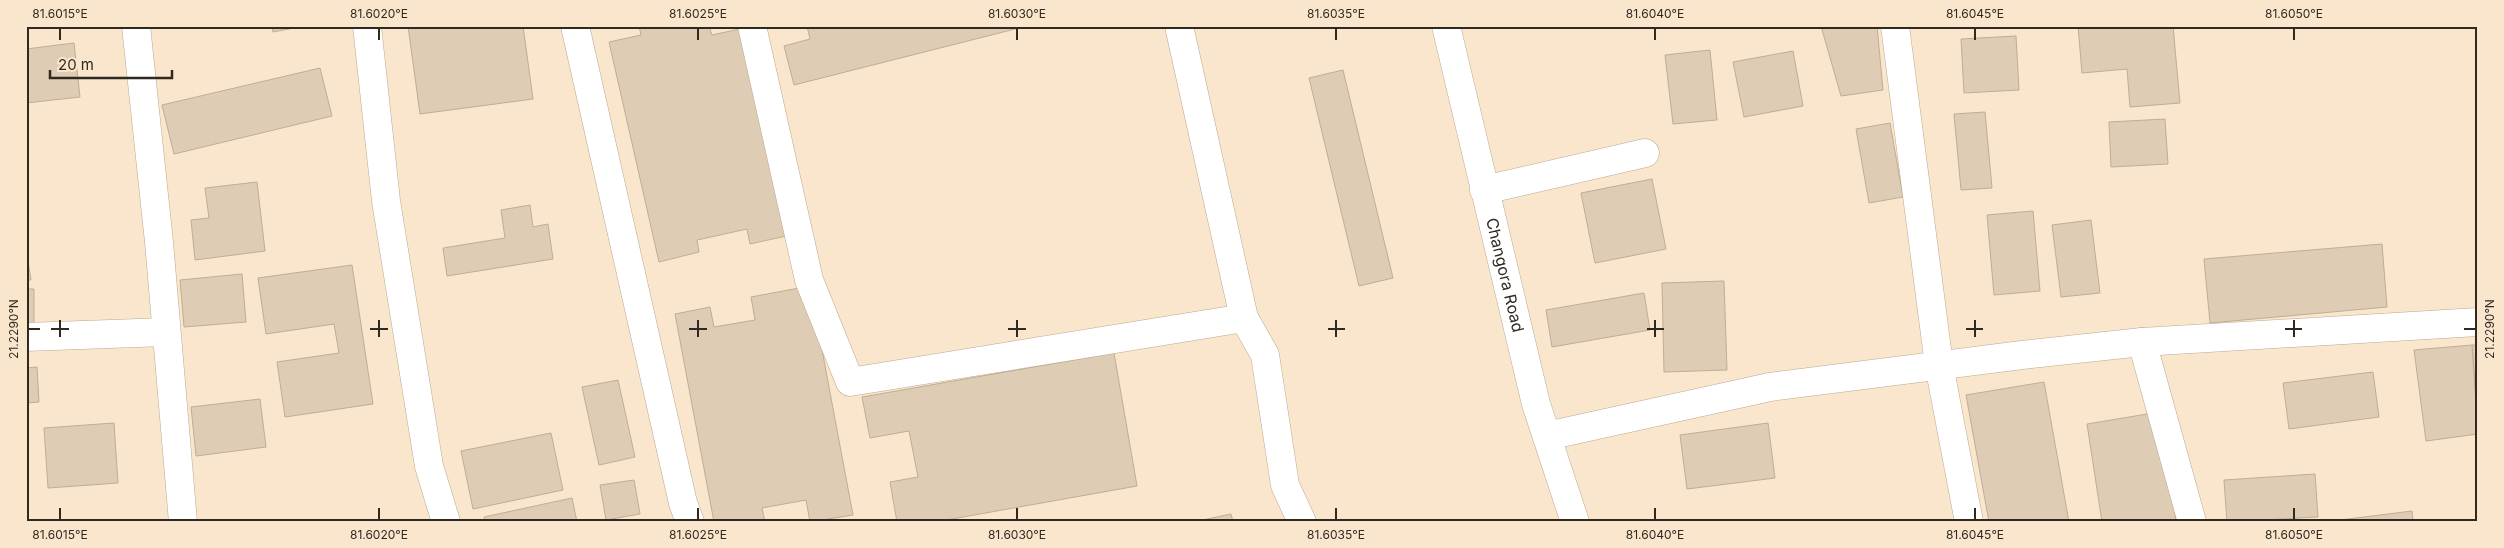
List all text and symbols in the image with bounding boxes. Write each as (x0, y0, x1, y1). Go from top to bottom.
text: 81.6015°E (32, 6, 88, 21)
text: 81.6020°E (350, 6, 408, 21)
text: 81.6025°E (669, 6, 727, 21)
text: 81.6030°E (988, 6, 1046, 21)
text: 81.6035°E (1307, 6, 1365, 21)
text: 81.6040°E (1626, 6, 1684, 21)
text: 81.6045°E (1946, 6, 2004, 21)
text: 81.6050°E (2265, 6, 2323, 21)
scale bar (50, 48, 172, 80)
text: 20 m (58, 55, 94, 74)
street label: Changora Road (1482, 216, 1529, 334)
text: 21.2290°N (6, 299, 21, 359)
text: 21.2290°N (2482, 299, 2497, 359)
text: 81.6015°E (32, 527, 88, 542)
text: 81.6020°E (350, 527, 408, 542)
text: 81.6025°E (669, 527, 727, 542)
text: 81.6030°E (988, 527, 1046, 542)
text: 81.6035°E (1307, 527, 1365, 542)
text: 81.6040°E (1626, 527, 1684, 542)
text: 81.6045°E (1946, 527, 2004, 542)
text: 81.6050°E (2265, 527, 2323, 542)

